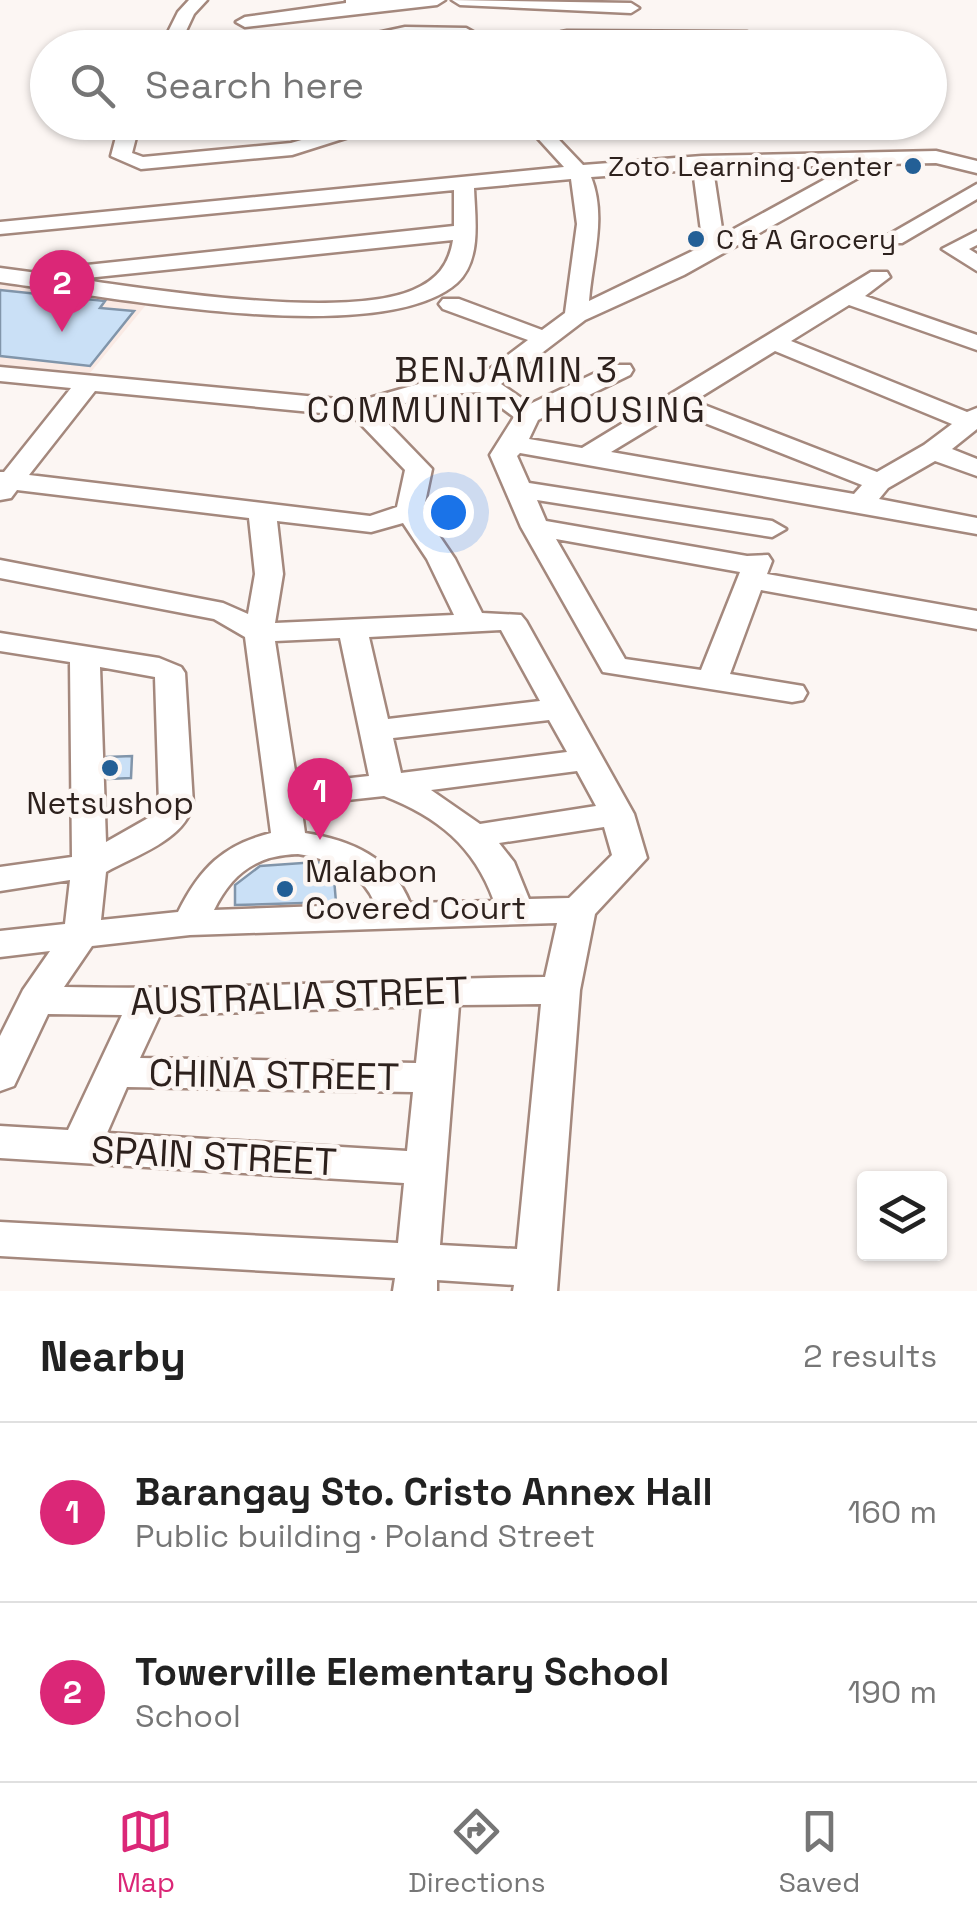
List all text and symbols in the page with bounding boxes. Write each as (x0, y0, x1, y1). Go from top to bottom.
search box (30, 30, 947, 140)
icon: search (65, 58, 120, 113)
text: Search here (145, 61, 364, 109)
place label: Zoto Learning Center (608, 148, 893, 184)
marker: Zoto Learning Center (902, 155, 924, 177)
place label: C & A Grocery (716, 221, 896, 257)
marker: C & A Grocery (685, 228, 707, 250)
pin: 2 (30, 250, 94, 332)
district label: BENJAMIN 3 COMMUNITY HOUSING (307, 348, 707, 432)
your location (423, 487, 474, 538)
marker: Netsushop (99, 757, 121, 779)
pin: 1 (288, 758, 352, 840)
place label: Netsushop (26, 783, 194, 823)
place label: Malabon Covered Court (305, 851, 526, 928)
marker: Malabon Covered Court (274, 878, 296, 900)
street label: AUSTRALIA STREET (129, 966, 469, 1026)
street label: CHINA STREET (148, 1049, 400, 1101)
street label: SPAIN STREET (90, 1126, 338, 1186)
map controls (857, 1171, 947, 1261)
button: layers (857, 1171, 947, 1261)
text: Nearby (40, 1330, 186, 1383)
text: 2 results (803, 1336, 937, 1376)
text: Barangay Sto. Cristo Annex Hall (135, 1468, 713, 1516)
text: 1 (65, 1492, 80, 1532)
text: 160 m (848, 1492, 937, 1532)
text: Public building · Poland Street (135, 1516, 595, 1556)
text: Towerville Elementary School (135, 1648, 669, 1696)
text: 2 (63, 1672, 82, 1712)
text: 190 m (848, 1672, 937, 1712)
text: School (135, 1696, 241, 1736)
tab: Map (117, 1804, 175, 1900)
tab: Directions (408, 1804, 545, 1900)
tab: Saved (779, 1804, 860, 1900)

